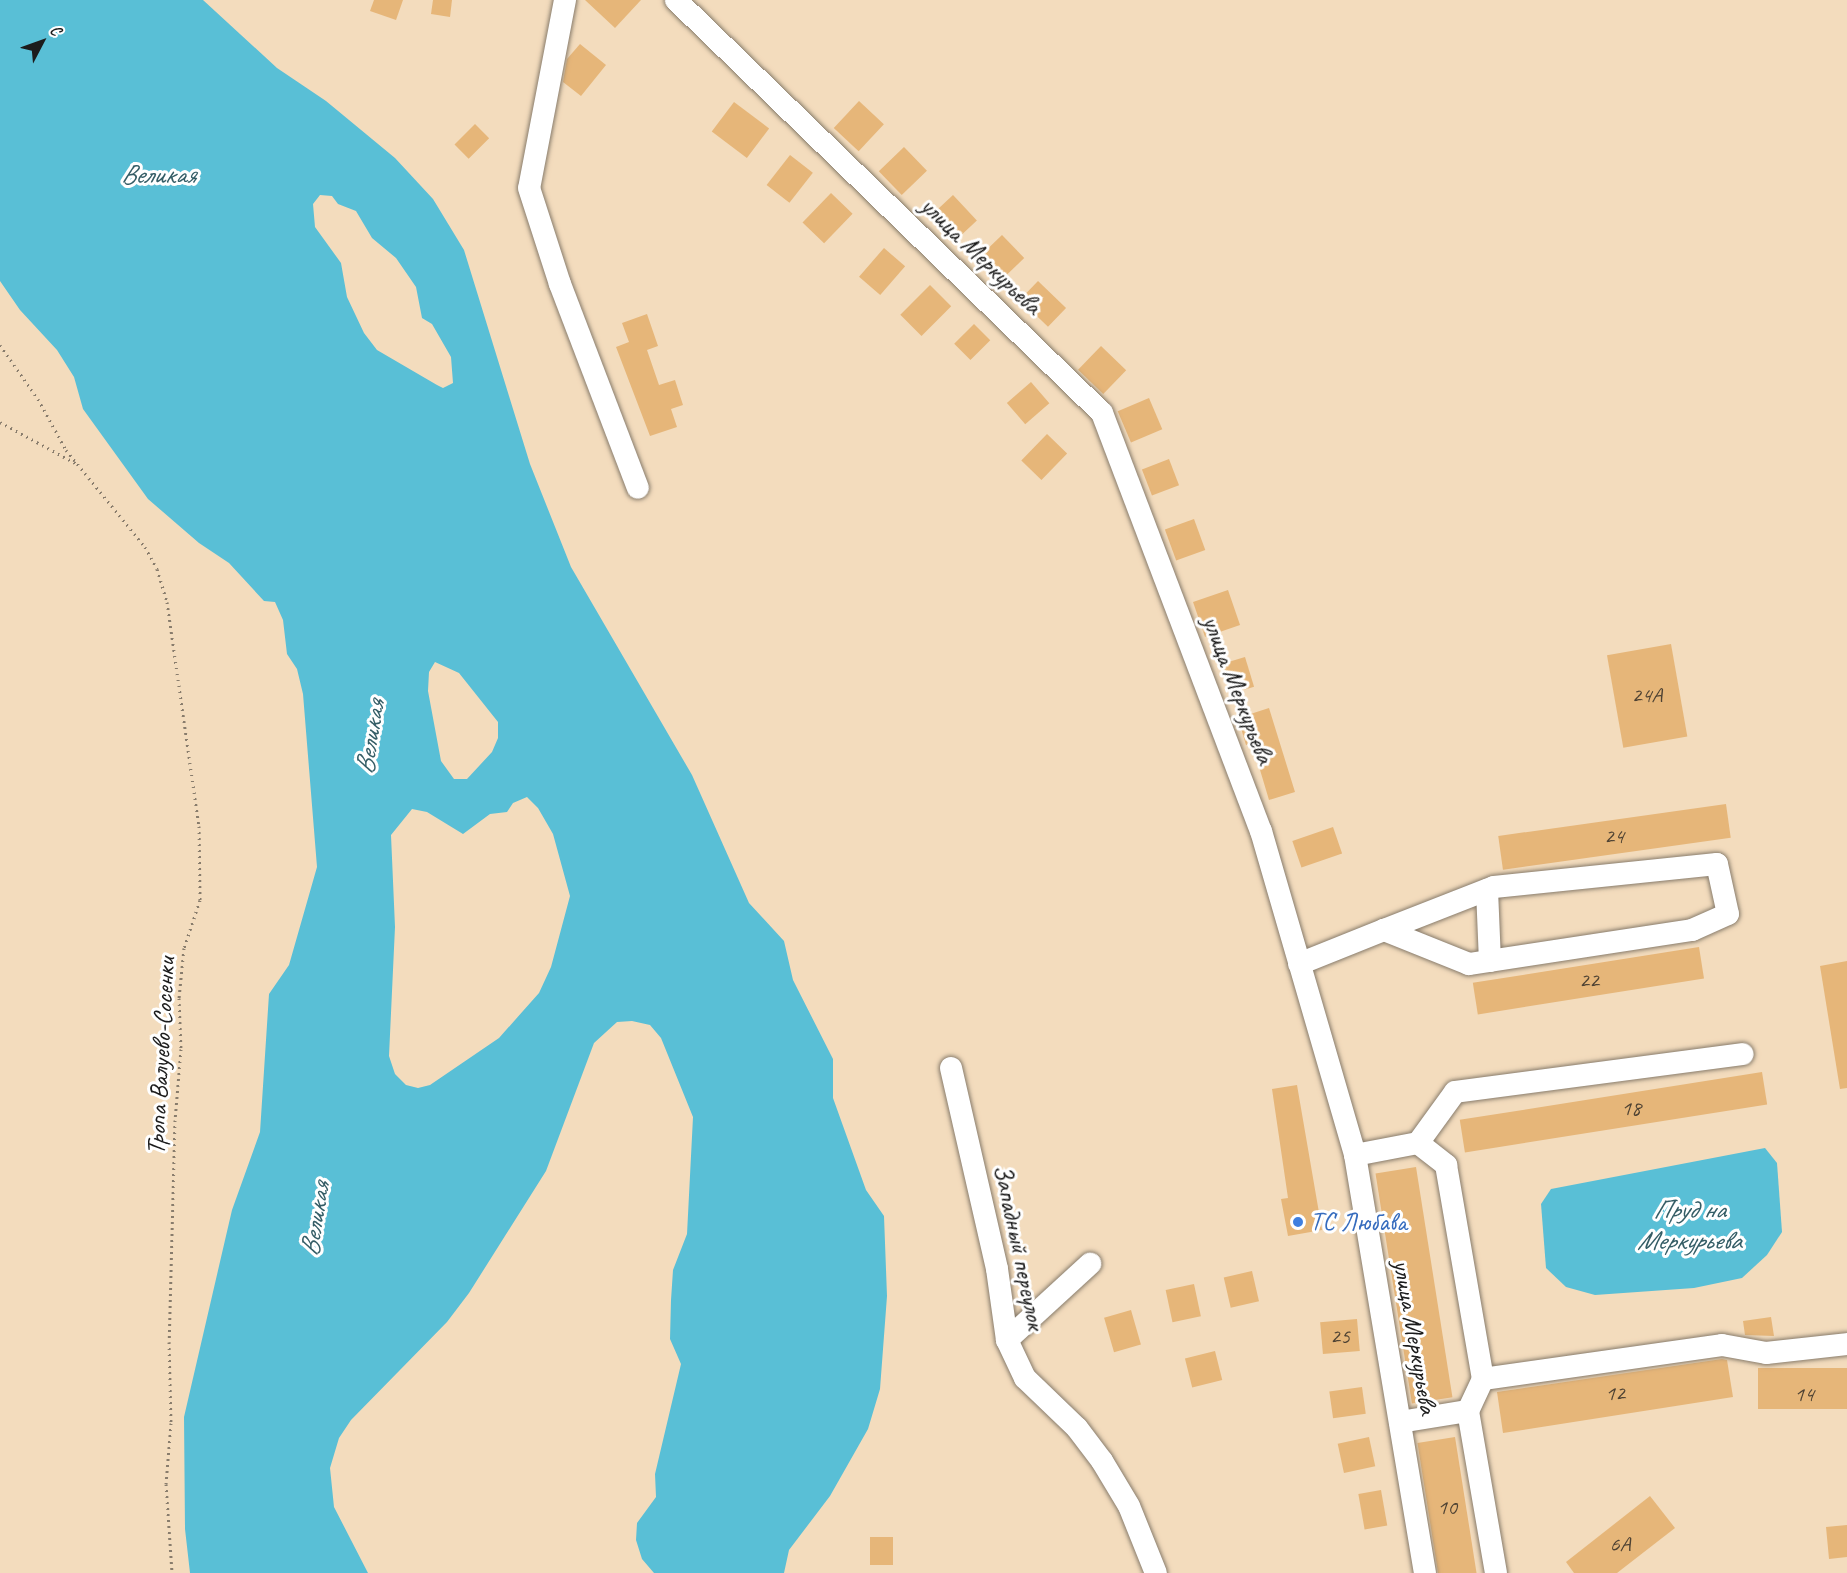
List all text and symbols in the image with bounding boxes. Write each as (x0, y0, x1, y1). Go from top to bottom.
north arrow (12, 12, 72, 72)
text: С (45, 21, 66, 40)
water label: Великая (121, 159, 195, 191)
street label: улица Меркурьева (914, 190, 1048, 322)
street label: улица Меркурьева (1195, 611, 1281, 769)
house number: 24А (1632, 683, 1662, 709)
water label: Великая (348, 698, 392, 776)
house number: 24 (1604, 824, 1624, 850)
street label: Тропа Валуево-Сосенки (140, 955, 182, 1157)
house number: 22 (1579, 968, 1599, 994)
house number: 18 (1621, 1096, 1641, 1122)
street label: Западный переулок (986, 1162, 1052, 1332)
water label: Великая (293, 1180, 337, 1258)
water label: Пруд на Меркурьева (1637, 1193, 1741, 1256)
place label: ТС Любава (1310, 1206, 1407, 1238)
marker: ТС Любава (1291, 1215, 1305, 1229)
street label: улица Меркурьева (1386, 1257, 1444, 1417)
house number: 25 (1330, 1324, 1350, 1350)
house number: 12 (1605, 1381, 1625, 1407)
house number: 14 (1794, 1382, 1814, 1408)
house number: 10 (1437, 1495, 1457, 1521)
house number: 6А (1610, 1532, 1630, 1558)

